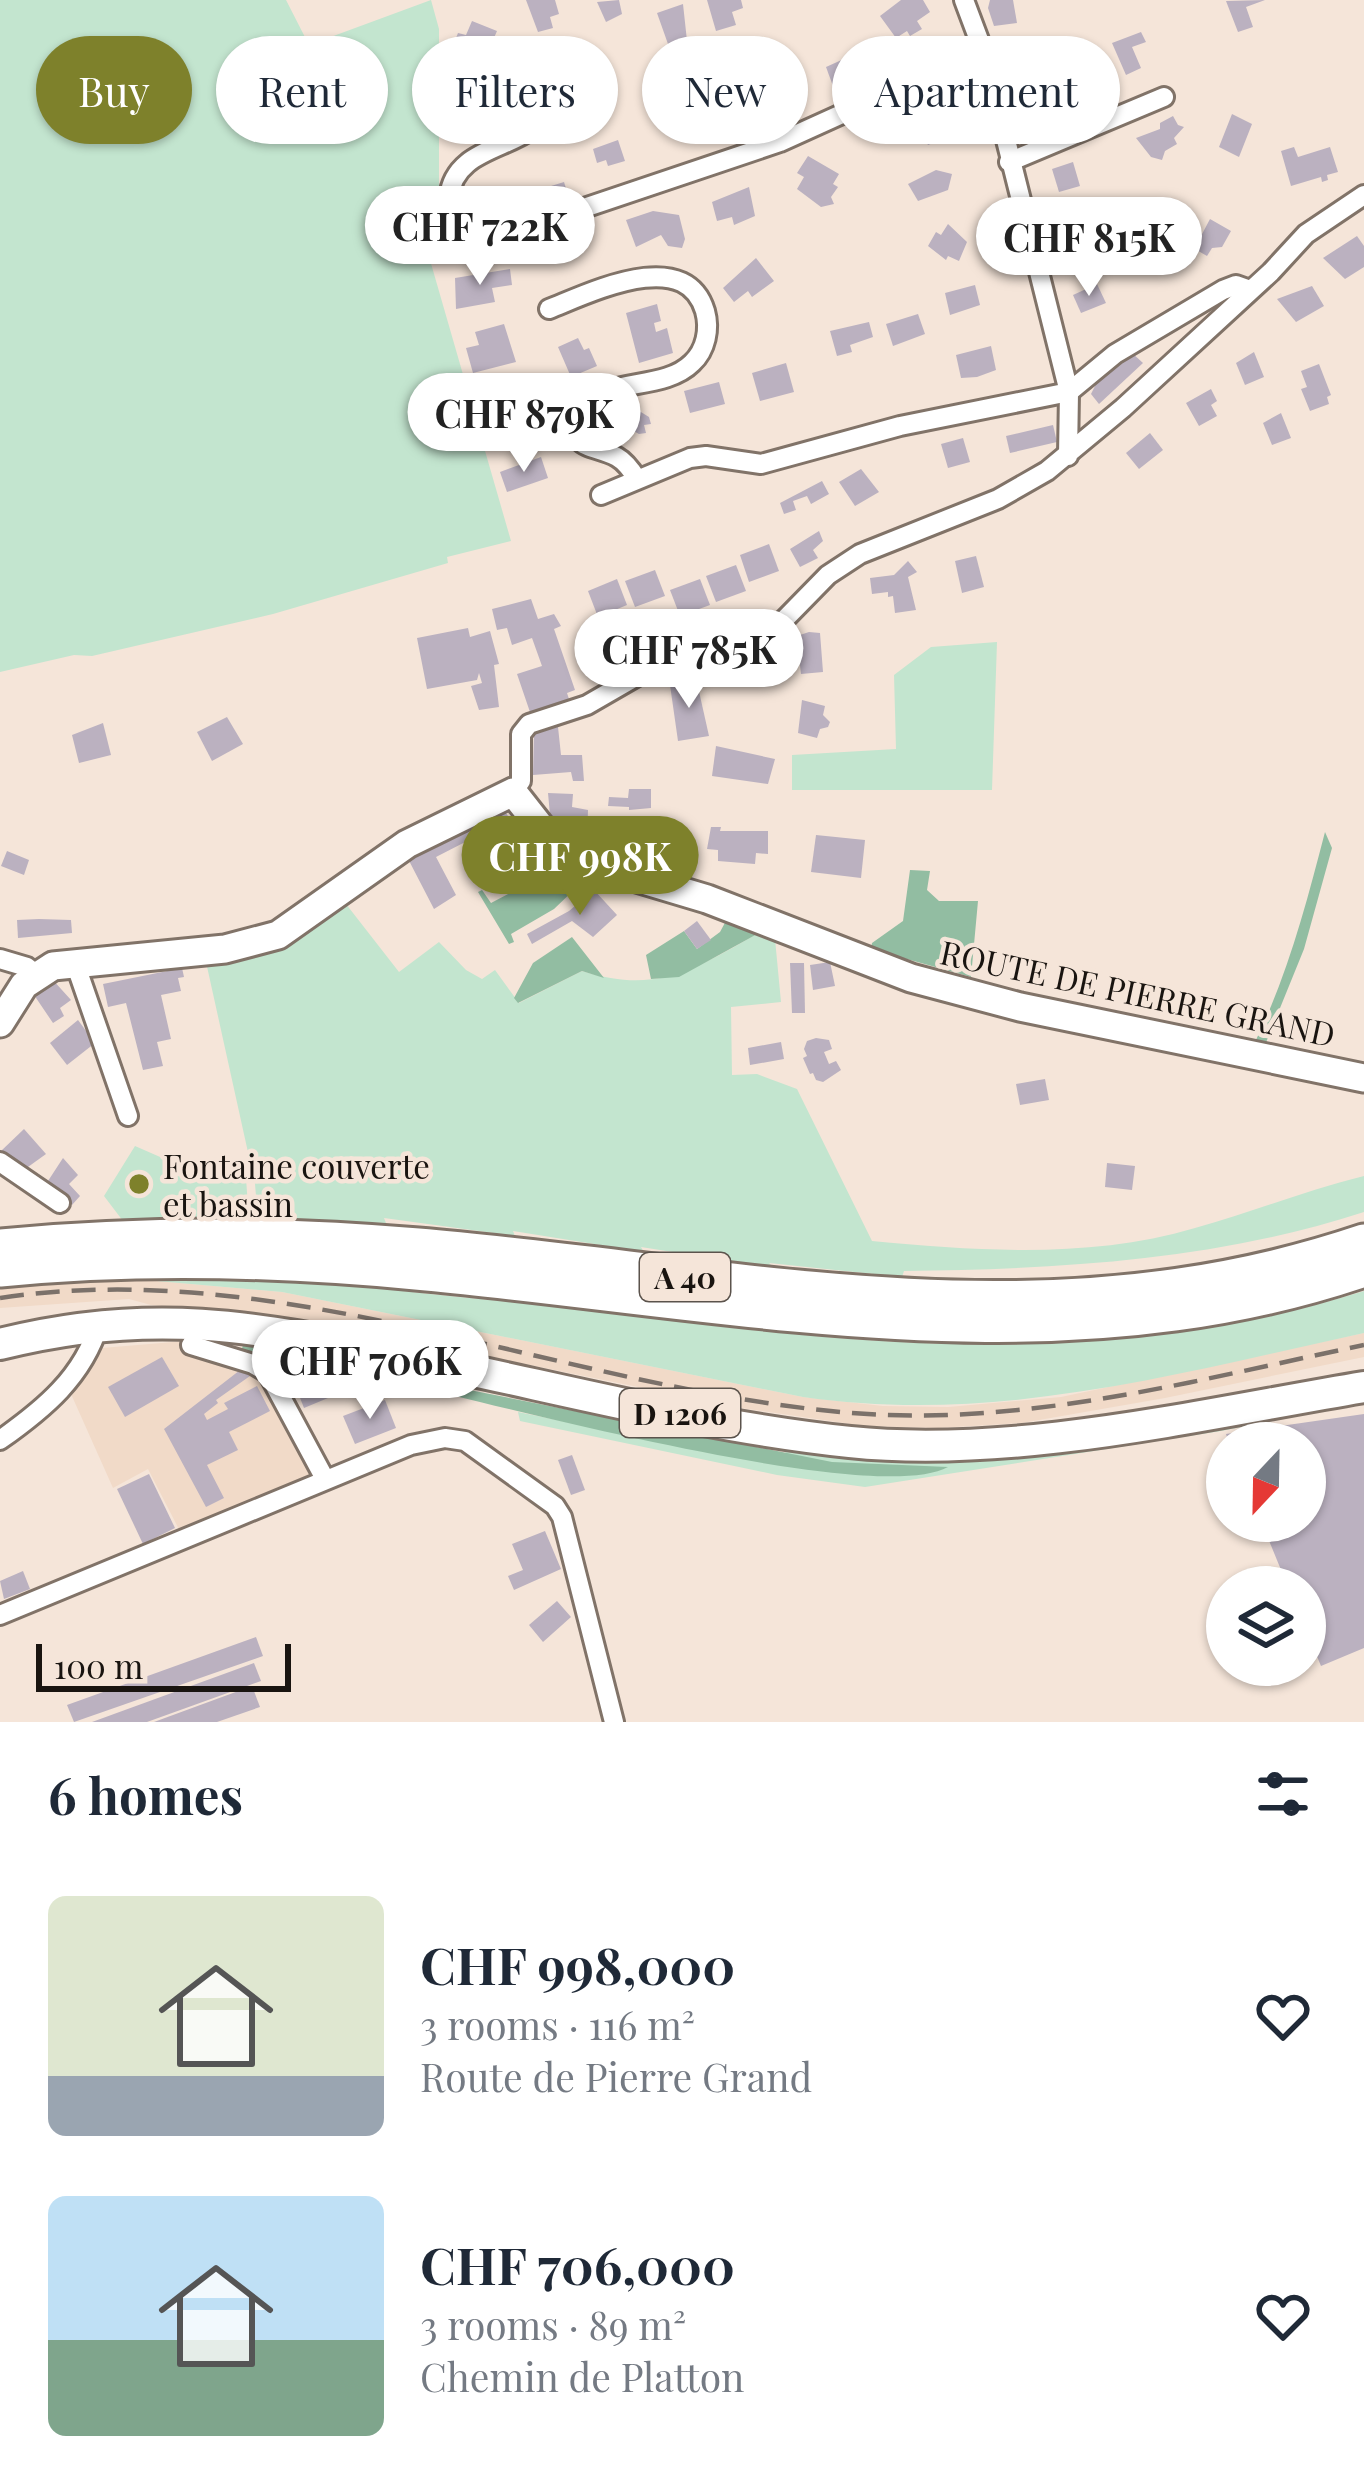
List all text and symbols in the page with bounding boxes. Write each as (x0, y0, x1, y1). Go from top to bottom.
chip: Buy (36, 36, 192, 144)
chip: Rent (216, 36, 388, 144)
chip: Filters (412, 36, 618, 144)
chip: New (642, 36, 808, 144)
chip: Apartment (832, 36, 1120, 144)
pin: CHF 722K (356, 186, 604, 288)
pin: CHF 815K (965, 197, 1213, 299)
text: CHF 722K (392, 199, 568, 251)
text: CHF 815K (1003, 210, 1175, 262)
pin: CHF 879K (400, 373, 648, 475)
text: CHF 879K (435, 386, 613, 438)
pin: CHF 785K (565, 609, 813, 711)
text: CHF 785K (601, 622, 777, 674)
pin: CHF 998K (456, 816, 704, 918)
text: CHF 998K (489, 829, 671, 881)
street label: ROUTE DE PIERRE GRAND (937, 929, 1339, 1055)
place label: Fontaine couverte et bassin (163, 1143, 430, 1225)
marker: Fontaine couverte et bassin (126, 1171, 152, 1197)
road number: A 40 (640, 1253, 730, 1301)
pin: CHF 706K (246, 1320, 494, 1422)
text: CHF 706K (279, 1333, 461, 1385)
road number: D 1206 (620, 1389, 740, 1437)
north arrow (1206, 1422, 1326, 1542)
map controls (1206, 1422, 1326, 1686)
button: layers (1206, 1566, 1326, 1686)
scale bar (36, 1638, 291, 1691)
text: 100 m (54, 1643, 143, 1687)
text: 6 homes (48, 1760, 243, 1828)
icon: filters (1250, 1761, 1316, 1827)
text: CHF 998,000 (420, 1930, 735, 1998)
icon: home (144, 1944, 288, 2088)
icon: heart (1250, 1983, 1316, 2049)
text: 3 rooms · 116 m² (420, 1998, 695, 2050)
text: Route de Pierre Grand (420, 2050, 812, 2102)
text: CHF 706,000 (420, 2230, 735, 2298)
icon: home (144, 2244, 288, 2388)
icon: heart (1250, 2283, 1316, 2349)
text: 3 rooms · 89 m² (420, 2298, 686, 2350)
text: Chemin de Platton (420, 2350, 744, 2402)

